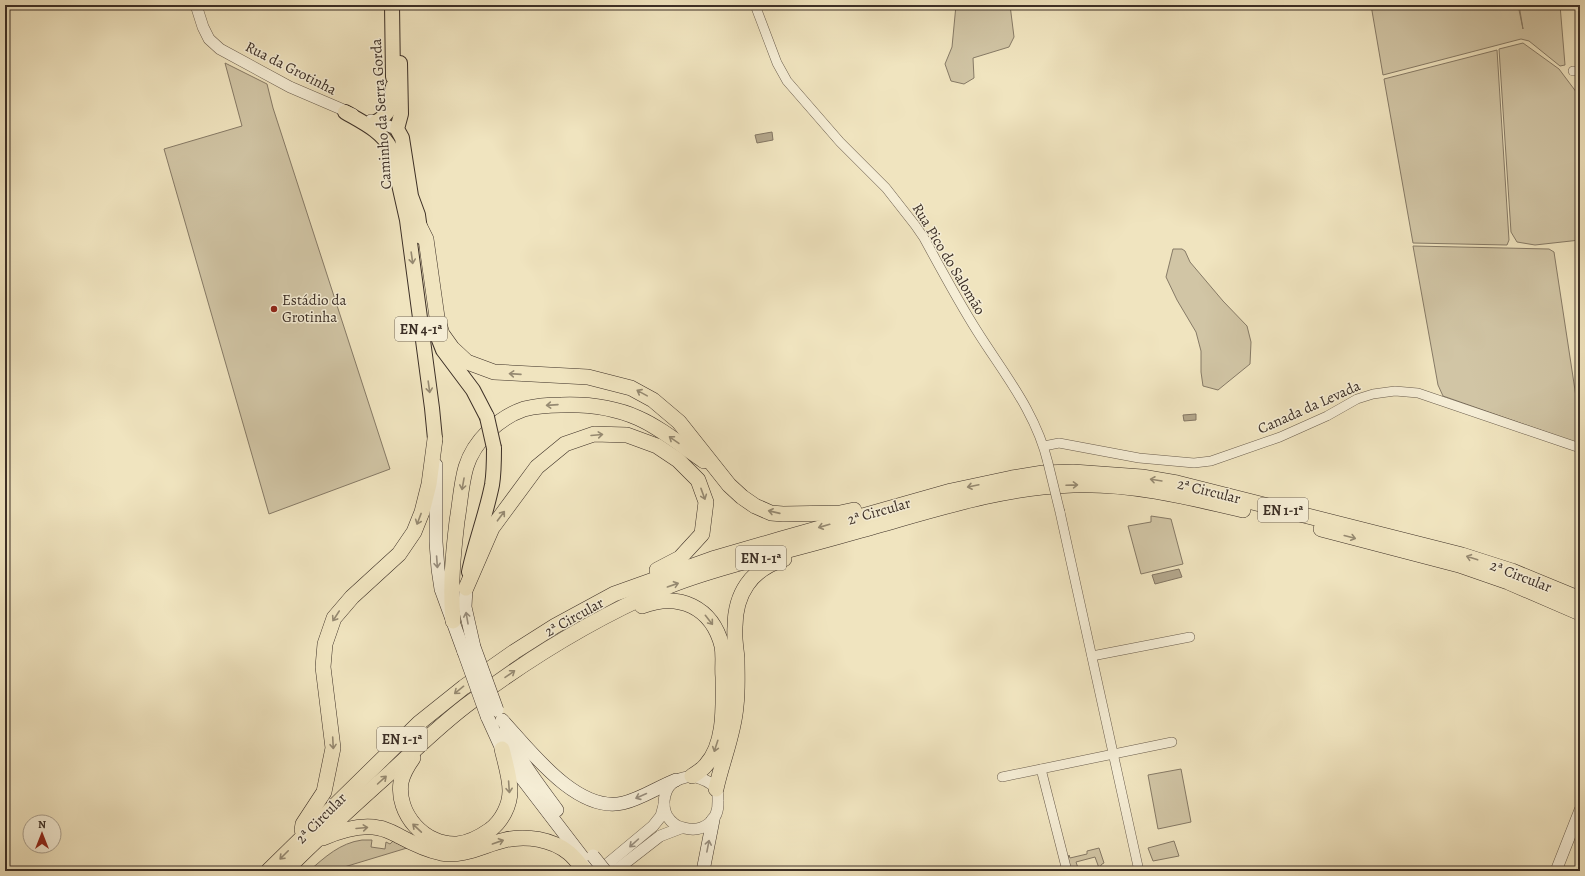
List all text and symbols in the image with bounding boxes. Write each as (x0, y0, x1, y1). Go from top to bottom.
street label: Rua da Grotinha (242, 36, 340, 100)
street label: Caminho da Serra Gorda (366, 38, 396, 190)
street label: Rua Pico do Salomão (908, 199, 990, 319)
one-way arrow (408, 251, 416, 264)
place label: Estádio da Grotinha (282, 290, 347, 327)
marker: Estádio da Grotinha (269, 304, 279, 314)
road number: EN 4-1ª (395, 317, 447, 341)
one-way arrow (509, 370, 522, 377)
street label: Canada da Levada (1254, 375, 1364, 439)
one-way arrow (425, 380, 433, 393)
one-way arrow (636, 389, 648, 397)
one-way arrow (546, 402, 559, 409)
one-way arrow (590, 432, 603, 439)
one-way arrow (669, 436, 680, 444)
street label: 2ª Circular (1175, 473, 1243, 509)
one-way arrow (1150, 476, 1163, 484)
one-way arrow (459, 477, 467, 490)
one-way arrow (1065, 481, 1078, 489)
one-way arrow (967, 482, 980, 490)
one-way arrow (699, 487, 707, 499)
street label: 2ª Circular (845, 492, 913, 530)
road number: EN 1-1ª (1258, 498, 1308, 522)
one-way arrow (768, 508, 781, 516)
one-way arrow (497, 510, 505, 521)
one-way arrow (415, 512, 423, 524)
one-way arrow (817, 523, 830, 531)
one-way arrow (1344, 534, 1357, 541)
road number: EN 1-1ª (736, 546, 786, 570)
one-way arrow (1466, 554, 1479, 561)
one-way arrow (434, 555, 441, 568)
street label: 2ª Circular (1487, 555, 1555, 597)
one-way arrow (667, 580, 679, 588)
street label: 2ª Circular (541, 592, 607, 641)
one-way arrow (332, 611, 340, 622)
one-way arrow (463, 612, 471, 625)
one-way arrow (705, 615, 714, 626)
one-way arrow (505, 670, 516, 678)
one-way arrow (454, 686, 465, 695)
road number: EN 1-1ª (377, 727, 427, 751)
one-way arrow (329, 736, 336, 749)
one-way arrow (712, 739, 719, 752)
one-way arrow (377, 775, 387, 785)
one-way arrow (505, 780, 512, 793)
street label: 2ª Circular (291, 788, 351, 848)
one-way arrow (635, 793, 647, 801)
north arrow (22, 814, 62, 854)
text: N (38, 817, 46, 832)
one-way arrow (412, 823, 423, 832)
one-way arrow (355, 825, 368, 832)
one-way arrow (492, 838, 504, 846)
one-way arrow (629, 838, 639, 847)
one-way arrow (705, 839, 713, 852)
one-way arrow (279, 850, 289, 860)

